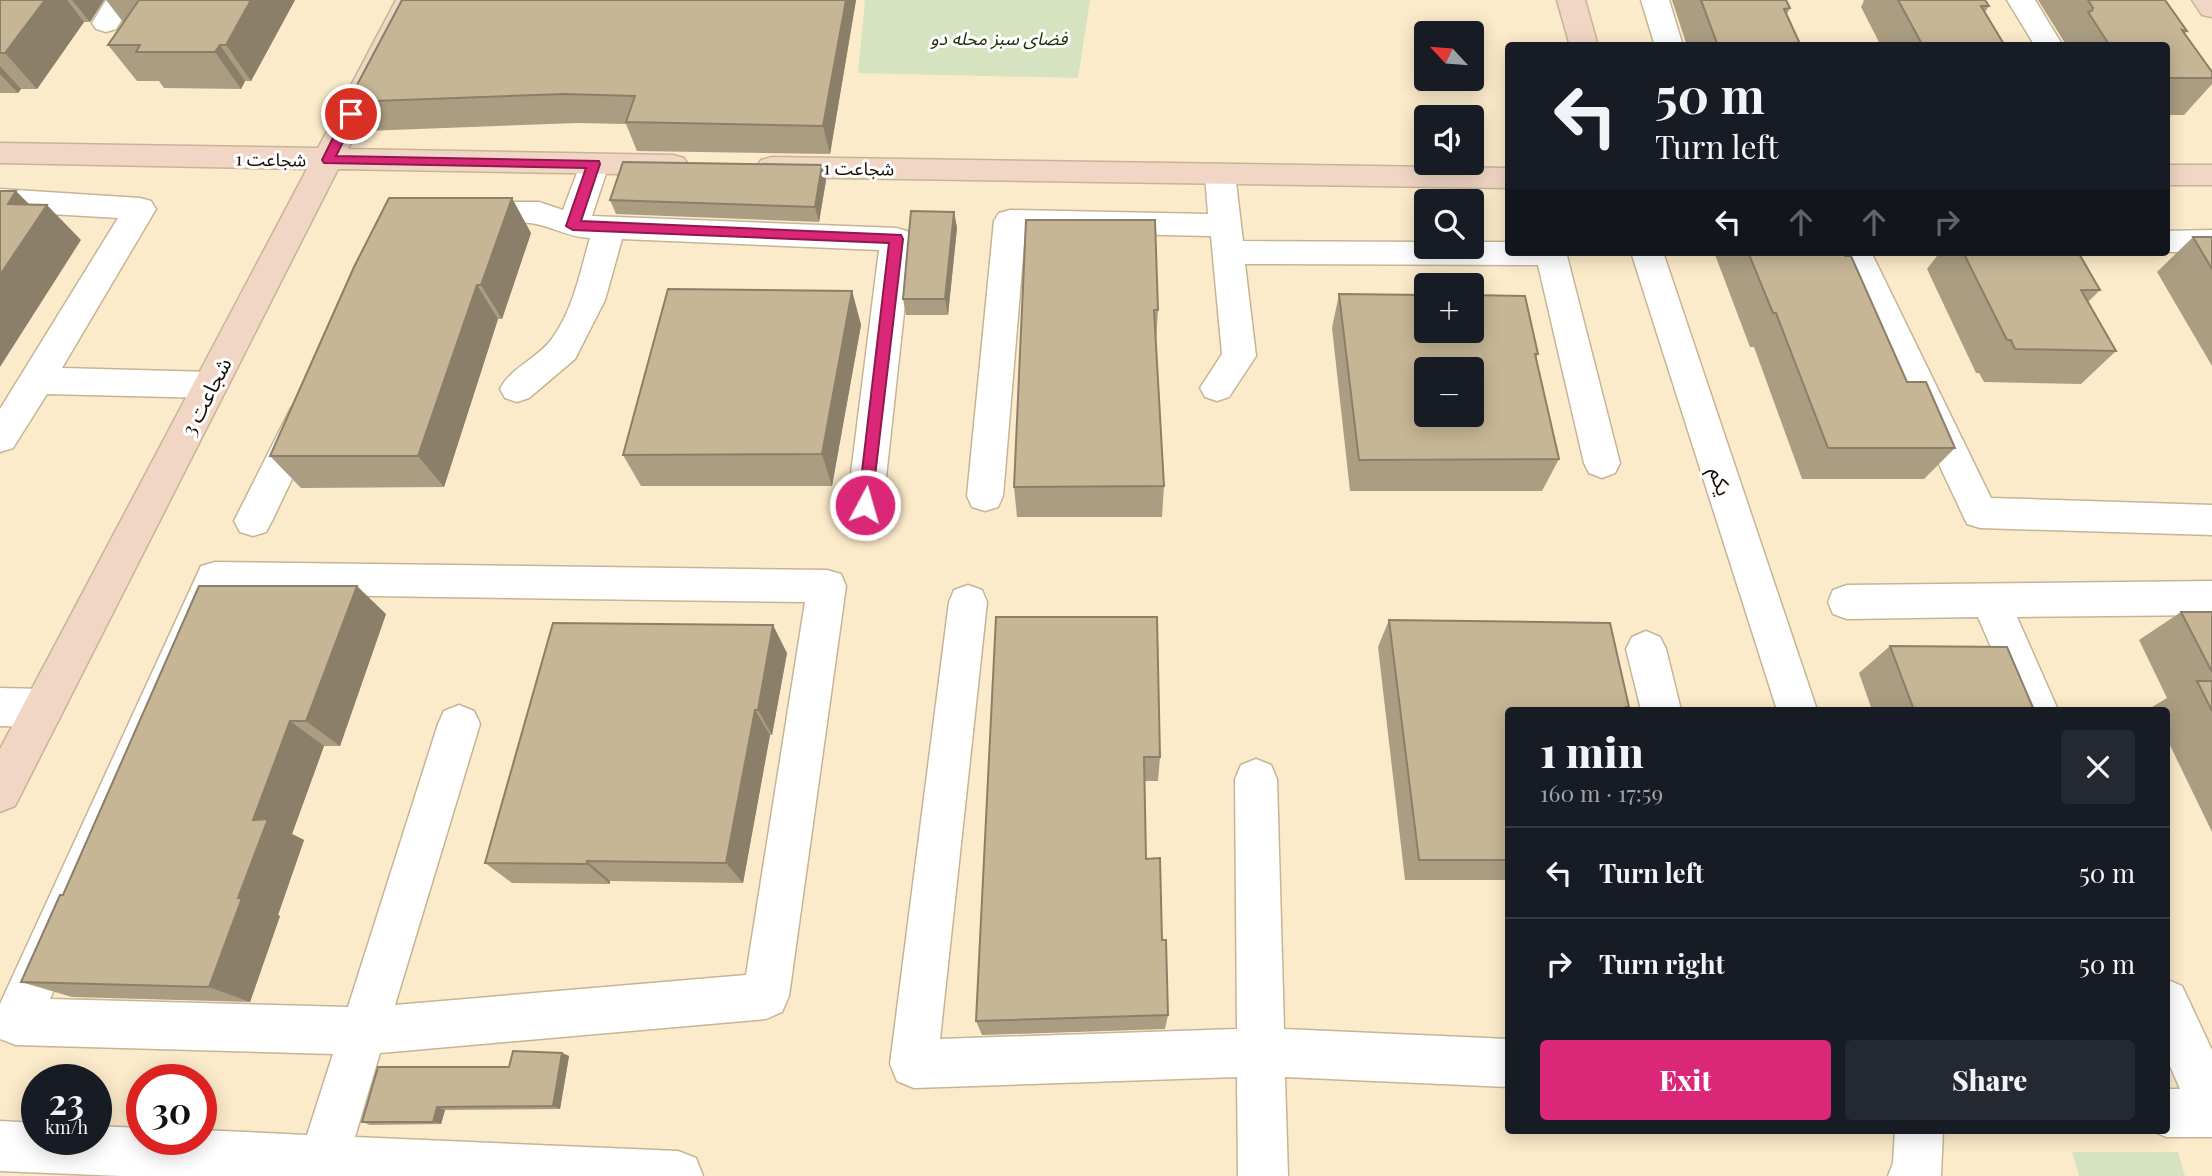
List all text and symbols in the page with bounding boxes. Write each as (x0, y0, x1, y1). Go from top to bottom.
north arrow (1414, 21, 1484, 91)
map controls (1414, 21, 1484, 427)
park label: فضای سبز محله دو (931, 26, 1068, 50)
text: 50 m (1655, 61, 1765, 126)
icon: left (1540, 70, 1631, 161)
pin (321, 84, 381, 144)
icon: arrive (332, 95, 370, 133)
button: sound (1414, 105, 1484, 175)
text: Turn left (1655, 124, 1779, 167)
street label: شجاعت 1 (235, 146, 307, 172)
street label: شجاعت 1 (823, 155, 895, 181)
button: search (1414, 189, 1484, 259)
icon: left (1709, 203, 1747, 241)
icon: ahead (1782, 203, 1820, 241)
icon: ahead (1855, 203, 1893, 241)
icon: right (1928, 203, 1966, 241)
button: + (1414, 273, 1484, 343)
street label: شجاعت 3 (173, 352, 237, 440)
button: − (1414, 357, 1484, 427)
street label: یکم (1701, 463, 1740, 500)
position arrow (828, 468, 902, 542)
text: 1 min (1540, 723, 1644, 779)
button: close (2061, 730, 2135, 804)
text: 160 m · 17:59 (1540, 777, 1663, 808)
icon: left (1540, 854, 1578, 892)
text: Turn left (1599, 855, 1704, 890)
text: 50 m (2079, 855, 2135, 890)
icon: right (1540, 945, 1578, 983)
text: Turn right (1599, 946, 1725, 981)
text: 50 m (2079, 946, 2135, 981)
button: Exit (1540, 1040, 1831, 1120)
button: Share (1845, 1040, 2135, 1120)
speed limit sign: 30 (126, 1064, 217, 1155)
text: 23 (49, 1077, 84, 1124)
text: km/h (45, 1115, 88, 1139)

